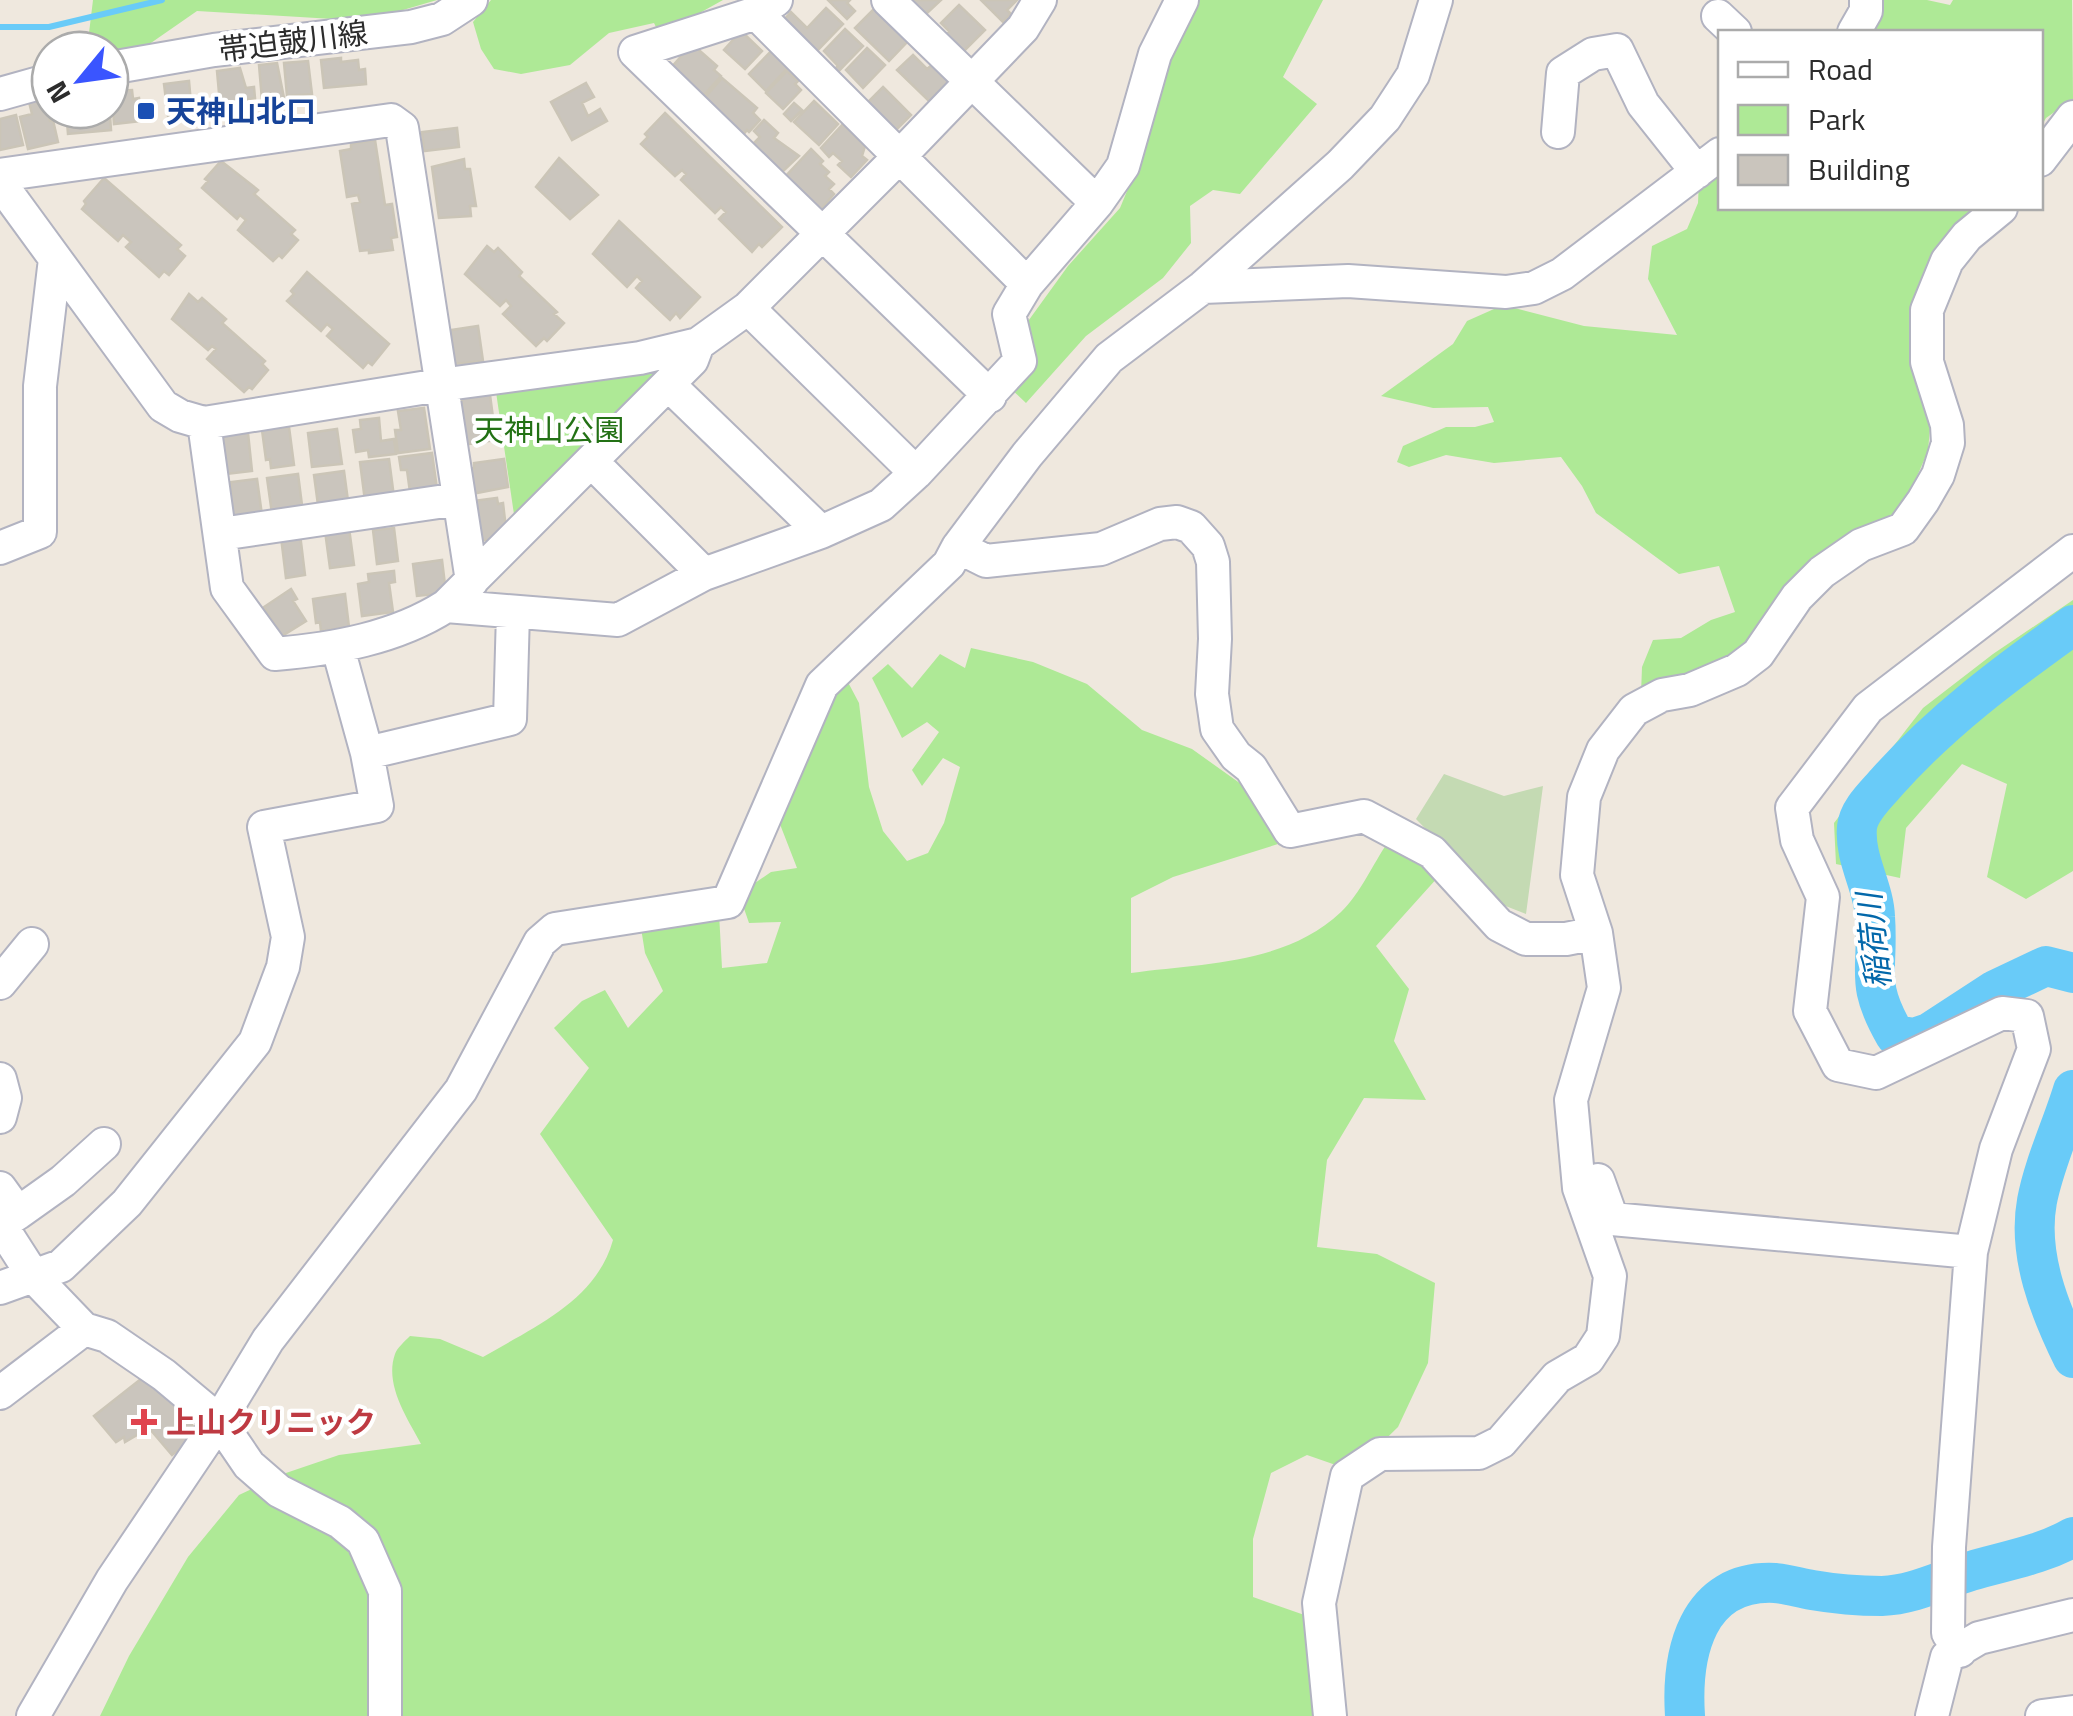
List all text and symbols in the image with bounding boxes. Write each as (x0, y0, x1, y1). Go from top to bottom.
street label: 帯迫皷川線 (216, 9, 370, 73)
north arrow (30, 30, 130, 130)
legend (1718, 30, 2043, 210)
text: Road (1808, 46, 1873, 92)
text: N (34, 73, 81, 111)
place label: 天神山北口 (166, 88, 316, 134)
text: Park (1808, 96, 1865, 142)
marker: 天神山北口 (135, 100, 157, 122)
text: Building (1808, 146, 1910, 192)
park label: 天神山公園 (474, 407, 624, 453)
water label: 稲荷川 (1844, 888, 1902, 991)
place label: 上山クリニック (166, 1399, 376, 1445)
marker: 上山クリニック (131, 1409, 157, 1435)

